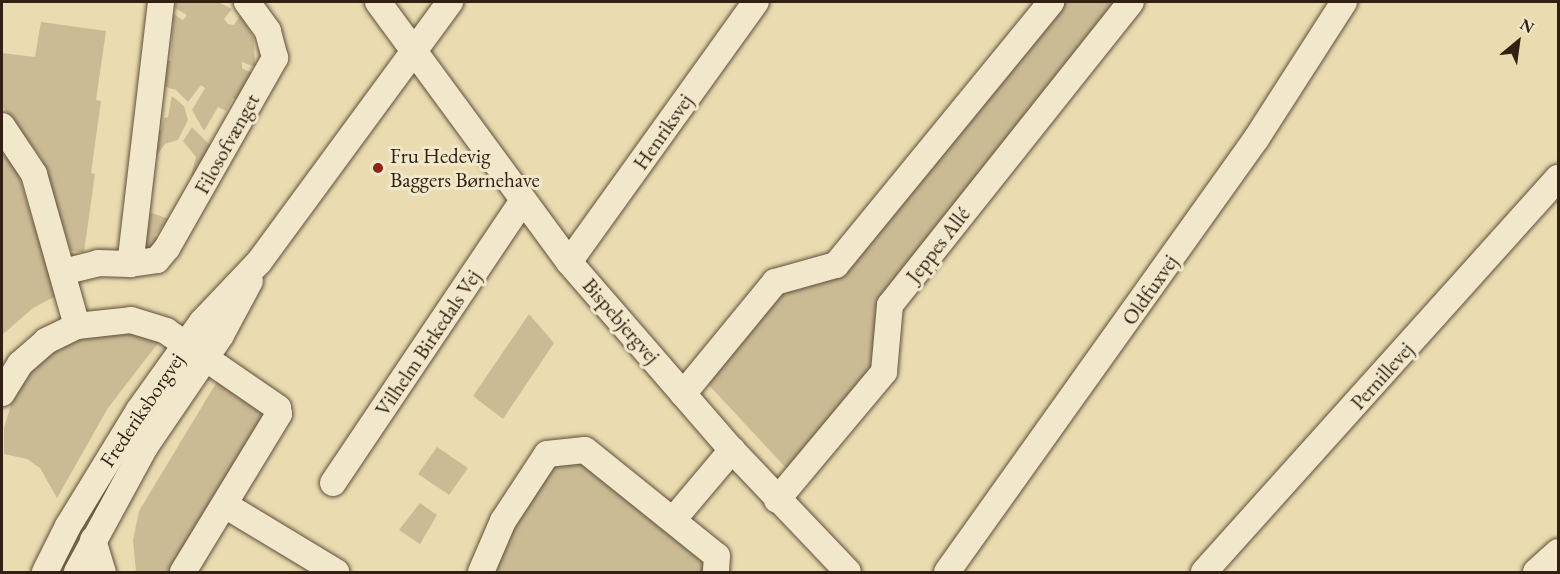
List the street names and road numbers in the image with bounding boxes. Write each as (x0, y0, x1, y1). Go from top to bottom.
street label: Filosofvænget (189, 89, 265, 199)
street label: Henriksvej (628, 89, 698, 175)
street label: Jeppes Allé (901, 202, 975, 288)
street label: Oldfuxvej (1117, 250, 1183, 330)
street label: Vilhelm Birkedals Vej (370, 265, 486, 421)
street label: Bispebjergvej (577, 273, 665, 369)
street label: Pernillevej (1345, 337, 1419, 415)
street label: Frederiksborgvej (95, 348, 189, 472)

